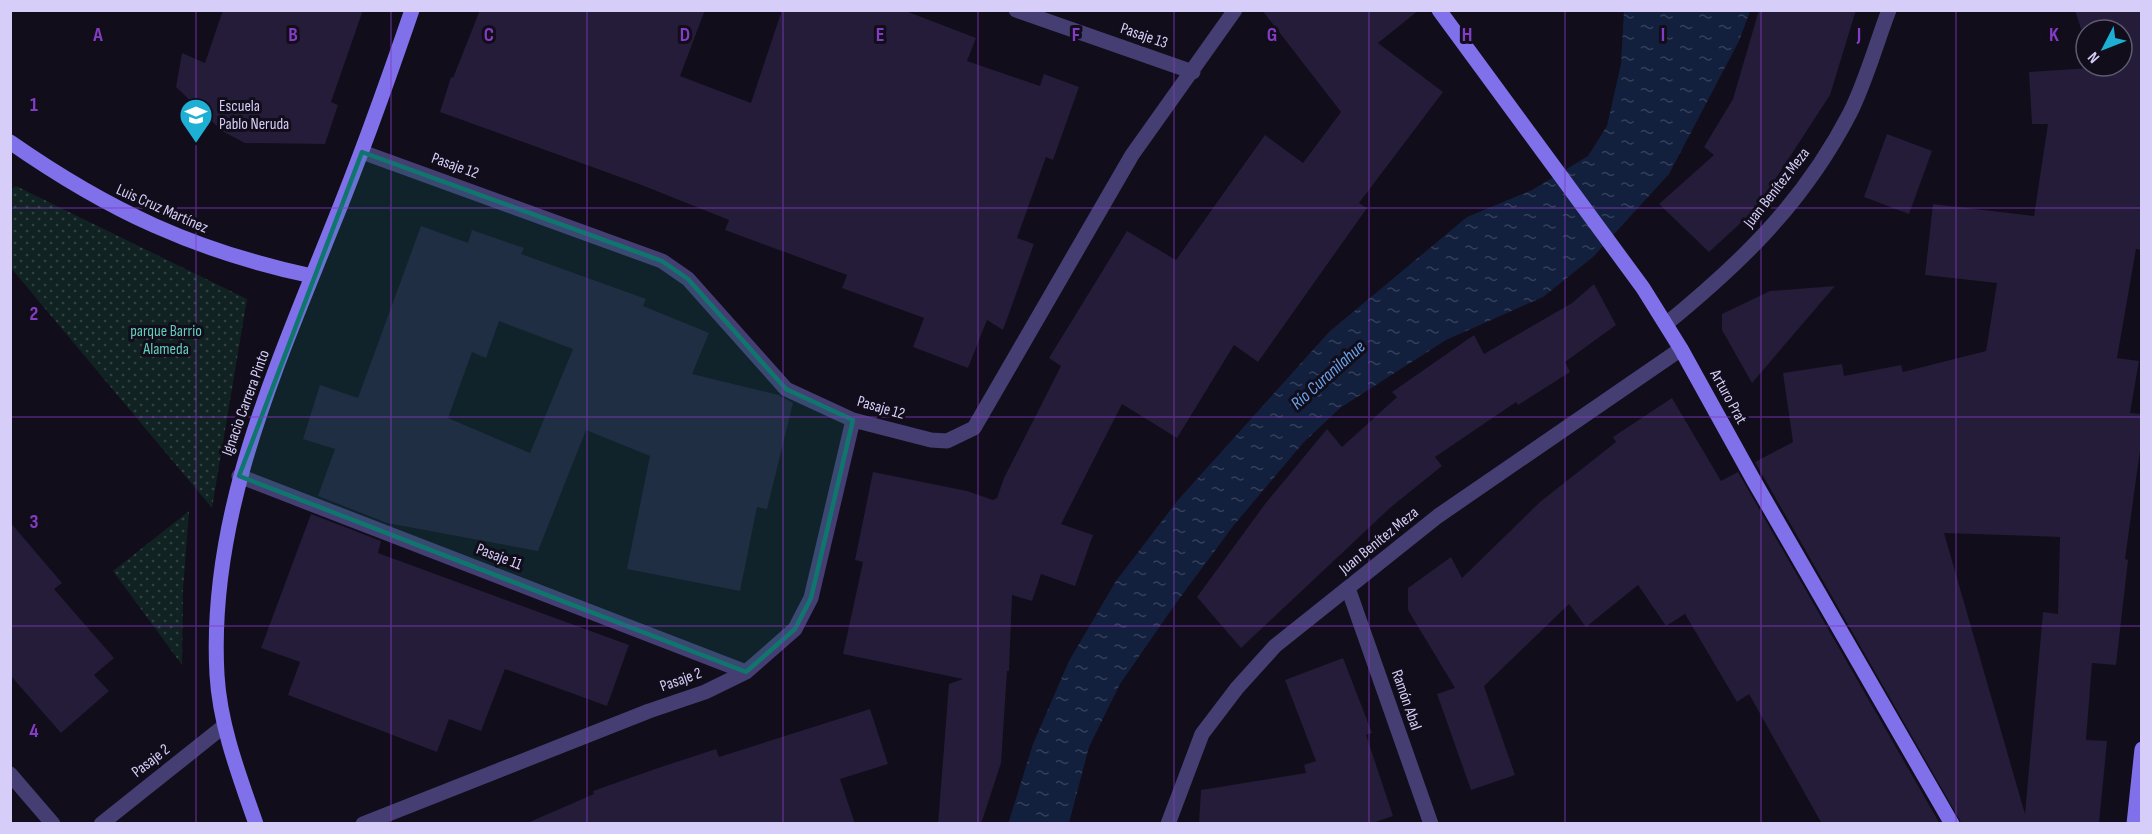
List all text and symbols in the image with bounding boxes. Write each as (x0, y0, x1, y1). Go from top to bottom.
north arrow (2074, 18, 2134, 78)
street label: Pasaje 13 (1118, 19, 1170, 53)
text: A (92, 23, 103, 47)
text: B (288, 23, 298, 47)
text: C (484, 23, 494, 47)
text: D (680, 23, 690, 47)
text: E (876, 23, 884, 47)
text: F (1072, 23, 1080, 47)
text: G (1267, 23, 1277, 47)
text: H (1462, 23, 1472, 47)
text: I (1661, 23, 1665, 47)
text: J (1856, 23, 1861, 47)
text: K (2049, 23, 2059, 47)
text: N (2084, 48, 2104, 67)
text: 1 (30, 93, 38, 117)
school or university icon: Escuela Pablo Neruda (178, 97, 214, 144)
place label: Escuela Pablo Neruda (219, 97, 289, 134)
street label: Juan Benítez Meza (1739, 144, 1814, 233)
street label: Pasaje 12 (429, 149, 481, 183)
street label: Luis Cruz Martínez (113, 180, 211, 238)
text: 2 (30, 302, 38, 326)
park label: parque Barrio Alameda (130, 322, 202, 359)
water label: Río Curanilahue (1286, 336, 1370, 414)
street label: Ignacio Carrera Pinto (218, 347, 274, 459)
street label: Arturo Prat (1705, 366, 1751, 428)
street label: Pasaje 12 (855, 392, 907, 424)
street label: Juan Benítez Meza (1335, 503, 1422, 579)
text: 3 (30, 510, 39, 534)
street label: Pasaje 11 (473, 540, 525, 575)
street label: Pasaje 2 (658, 664, 704, 696)
street label: Ramón Abal (1387, 667, 1425, 733)
text: 4 (29, 719, 39, 743)
street label: Pasaje 2 (128, 740, 174, 782)

